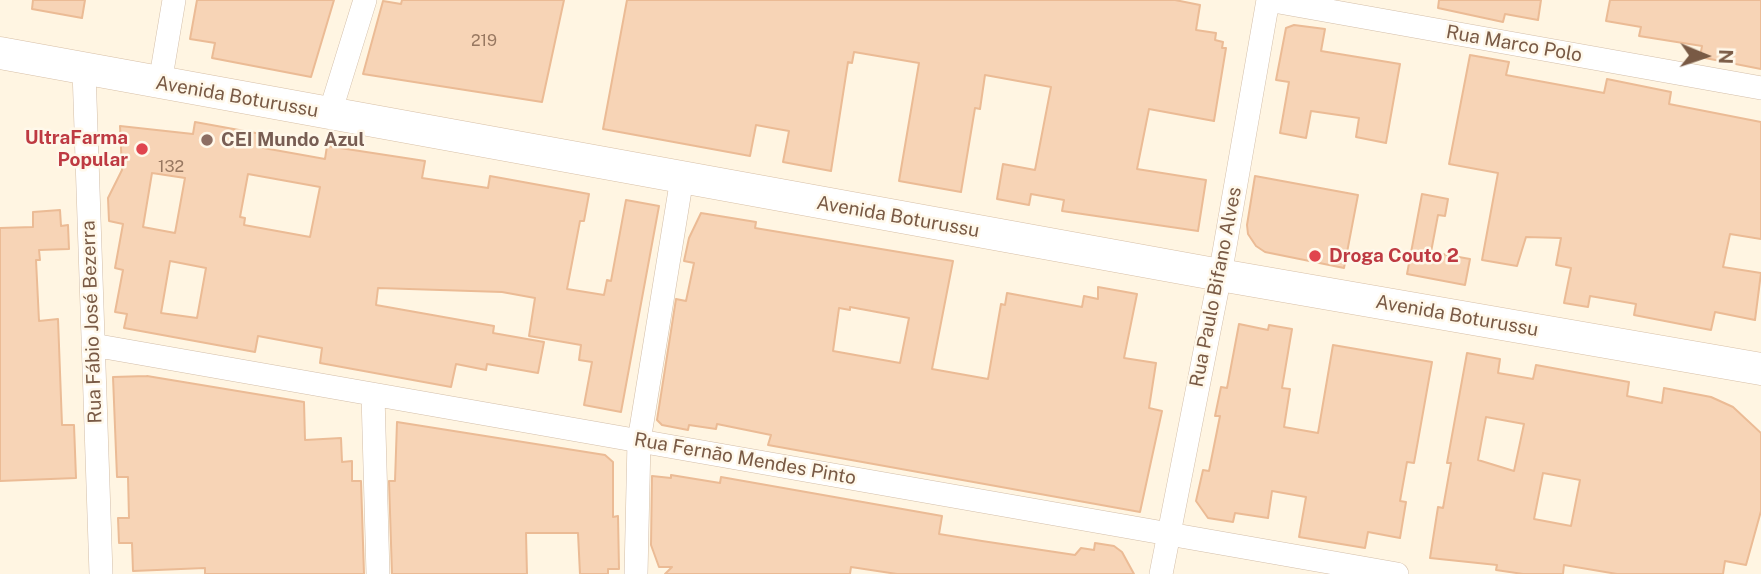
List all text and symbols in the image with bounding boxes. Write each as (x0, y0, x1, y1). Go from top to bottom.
street label: Rua Marco Polo (1444, 21, 1584, 67)
north arrow (1670, 21, 1740, 91)
house number: 219 (471, 31, 497, 51)
text: N (1715, 49, 1737, 65)
street label: Avenida Boturussu (154, 71, 320, 123)
place label: UltraFarma Popular (25, 127, 128, 171)
place label: CEI Mundo Azul (221, 129, 365, 151)
marker: CEI Mundo Azul (199, 132, 215, 148)
marker: UltraFarma Popular (134, 141, 150, 157)
house number: 132 (158, 157, 184, 177)
street label: Rua Paulo Bifano Alves (1185, 185, 1247, 389)
street label: Avenida Boturussu (815, 191, 981, 243)
street label: Rua Fábio José Bezerra (77, 220, 107, 424)
place label: Droga Couto 2 (1329, 245, 1459, 267)
marker: Droga Couto 2 (1307, 248, 1323, 264)
street label: Avenida Boturussu (1374, 290, 1540, 342)
street label: Rua Fernão Mendes Pinto (632, 428, 858, 490)

